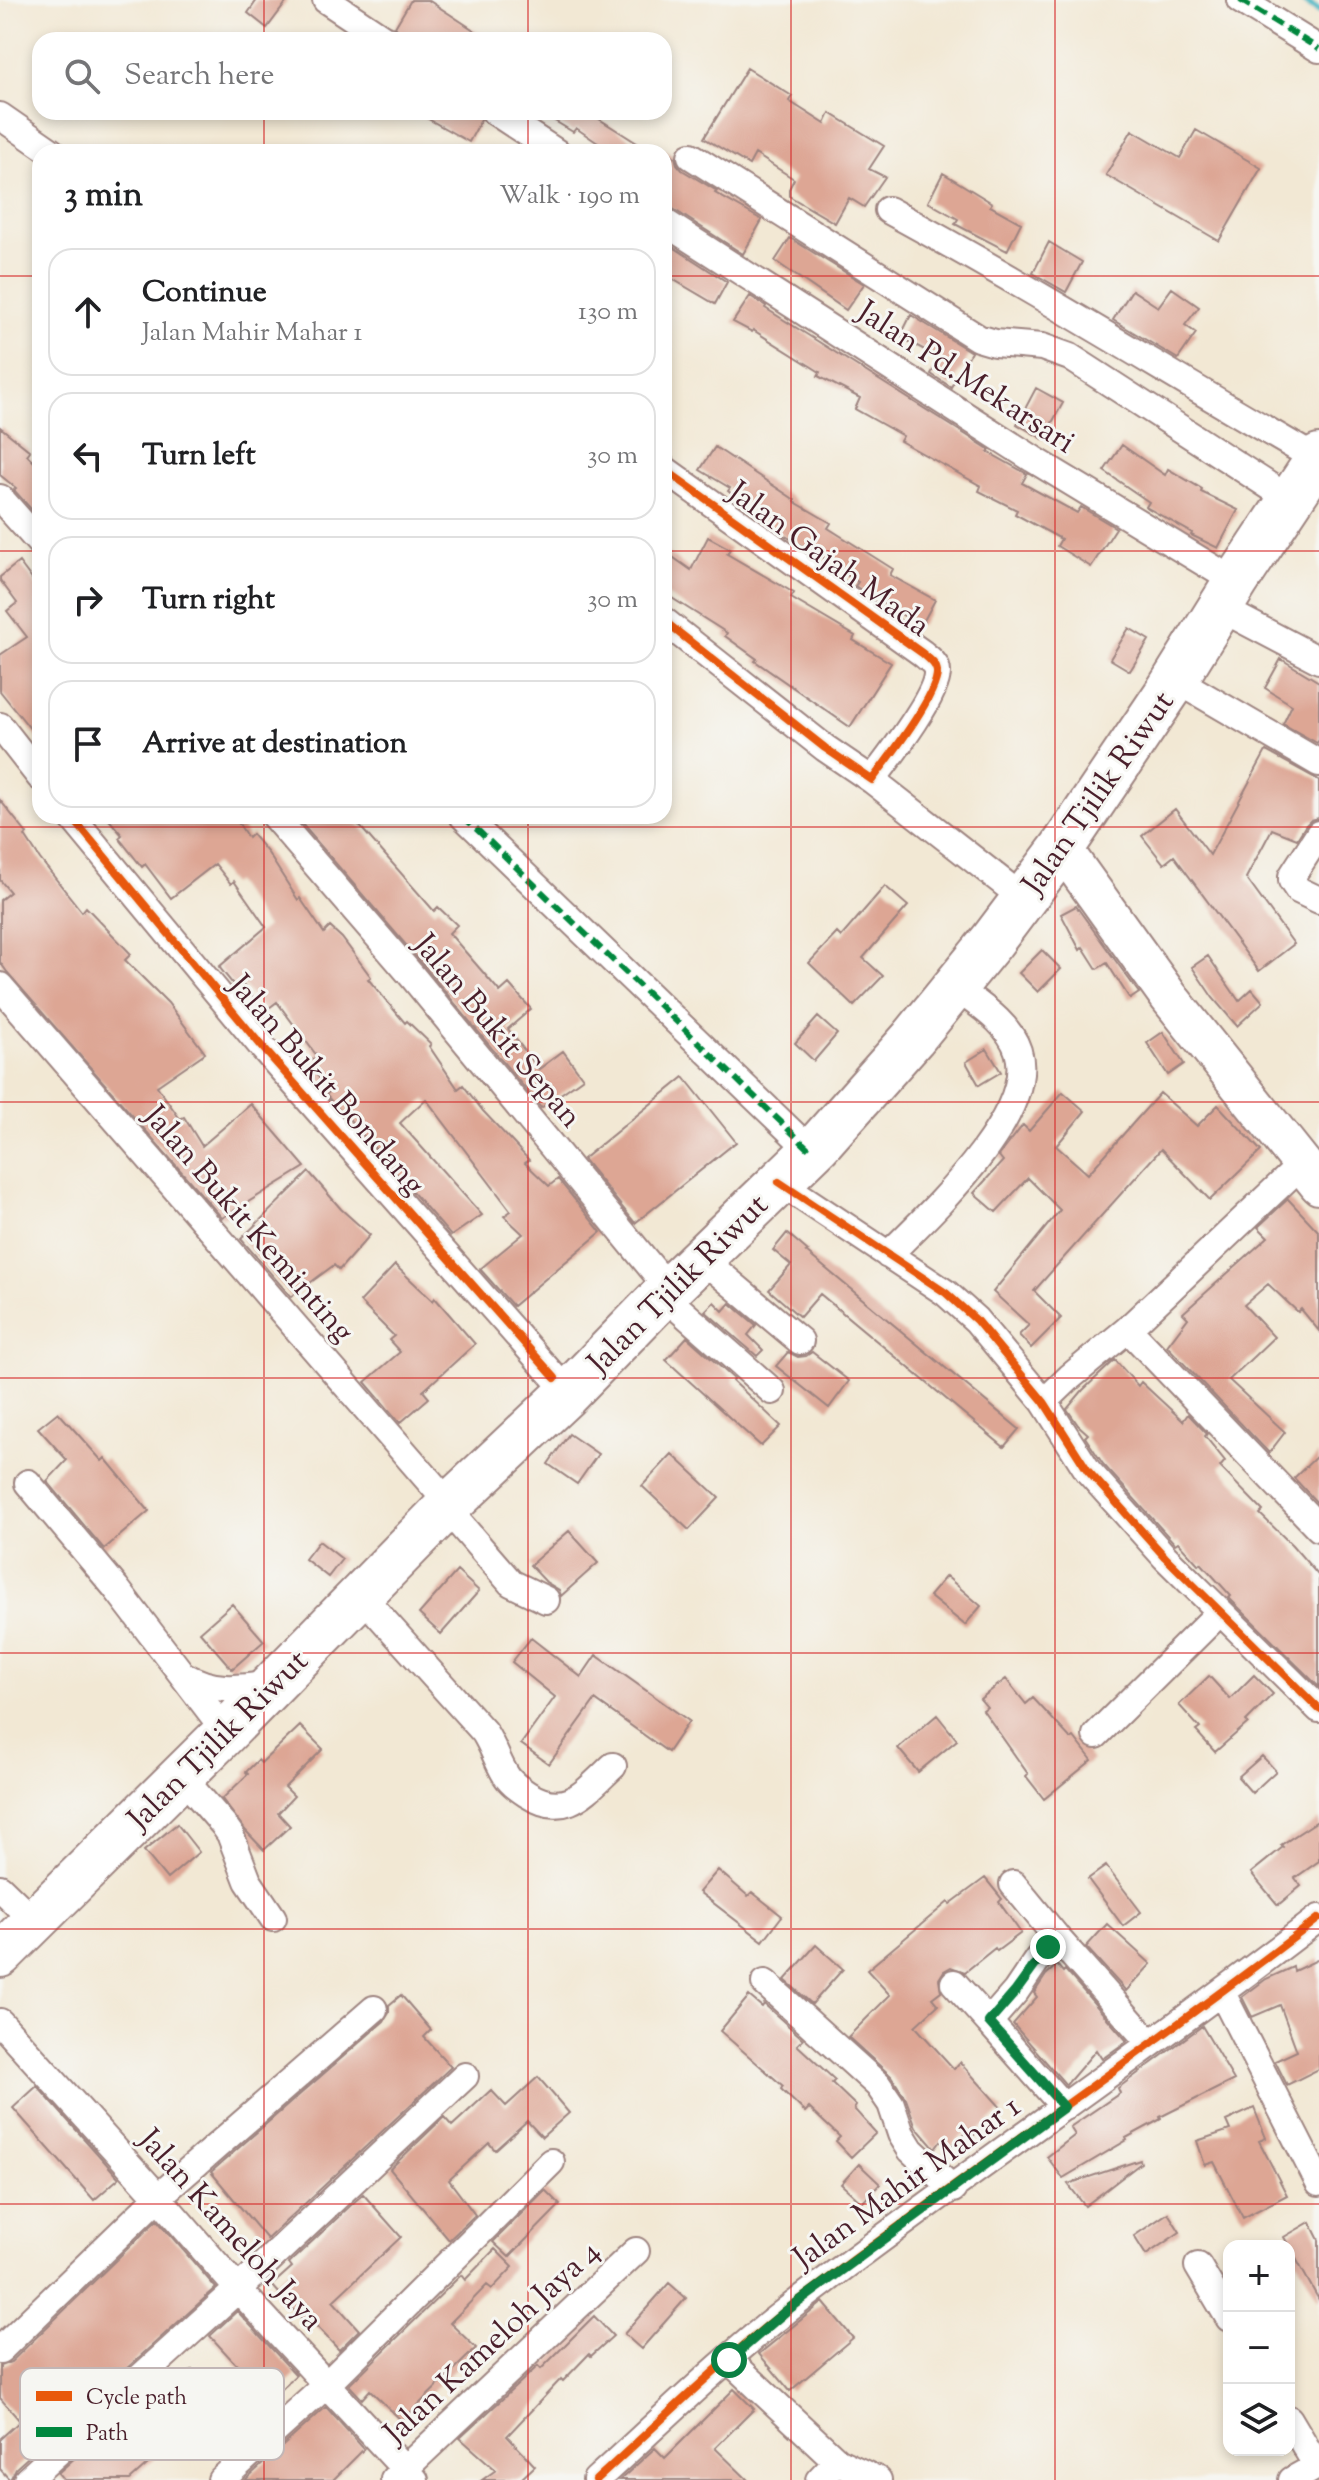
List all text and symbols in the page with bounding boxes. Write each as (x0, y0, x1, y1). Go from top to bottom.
search box (32, 32, 672, 120)
icon: search (60, 54, 104, 98)
text: Search here (124, 55, 274, 98)
text: 3 min (64, 172, 143, 221)
text: Walk · 190 m (499, 178, 640, 215)
text: Continue (142, 272, 267, 315)
icon: ahead (66, 290, 110, 334)
street label: Jalan Pd.Mekarsari (846, 290, 1083, 466)
text: 130 m (578, 294, 638, 331)
text: Jalan Mahir Mahar 1 (142, 315, 362, 352)
icon: left (66, 434, 110, 478)
text: Turn left (142, 435, 256, 478)
text: 30 m (587, 438, 638, 475)
street label: Jalan Gajah Mada (716, 470, 939, 650)
icon: right (66, 578, 110, 622)
text: Turn right (142, 579, 275, 622)
text: 30 m (587, 582, 638, 619)
street label: Jalan Tjilik Riwut (1011, 682, 1187, 907)
icon: arrive (66, 722, 110, 766)
text: Arrive at destination (142, 723, 407, 766)
street label: Jalan Bukit Sepan (400, 923, 592, 1139)
street label: Jalan Bukit Bondang (215, 964, 435, 1207)
street label: Jalan Bukit Keminting (130, 1095, 364, 1354)
street label: Jalan Tjilik Riwut (577, 1184, 780, 1387)
street label: Jalan Tjilik Riwut (117, 1640, 320, 1843)
route end (1030, 1929, 1066, 1965)
street label: Jalan Mahir Mahar 1 (783, 2085, 1031, 2283)
street label: Jalan Kameloh Jaya (125, 2118, 333, 2342)
street label: Jalan Kameloh Jaya 4 (373, 2231, 611, 2457)
map controls (1223, 2240, 1295, 2456)
button: + (1223, 2240, 1295, 2312)
button: − (1223, 2312, 1295, 2384)
route start (711, 2342, 747, 2378)
legend (20, 2368, 284, 2460)
text: Cycle path (86, 2383, 187, 2415)
button: layers (1223, 2384, 1295, 2456)
text: Path (86, 2419, 129, 2451)

